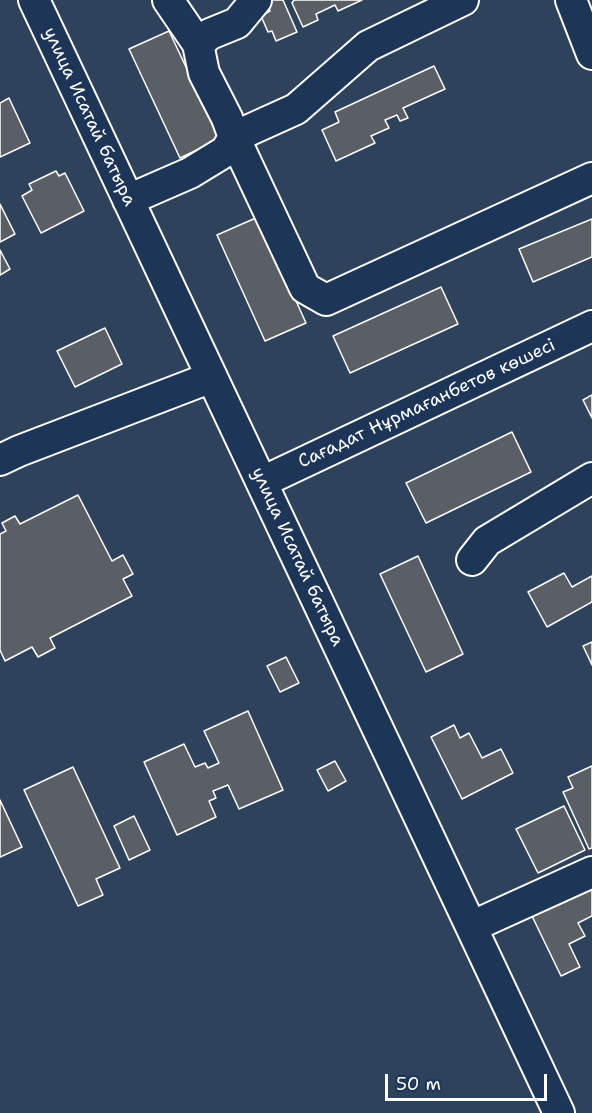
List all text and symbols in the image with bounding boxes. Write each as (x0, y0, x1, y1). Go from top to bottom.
street label: улица Исатай батыра (38, 24, 140, 210)
street label: Сағадат Нұрмағанбетов көшесі (295, 335, 559, 473)
street label: улица Исатай батыра (246, 464, 348, 650)
scale bar (388, 1062, 550, 1100)
text: 50 m (396, 1072, 441, 1096)

